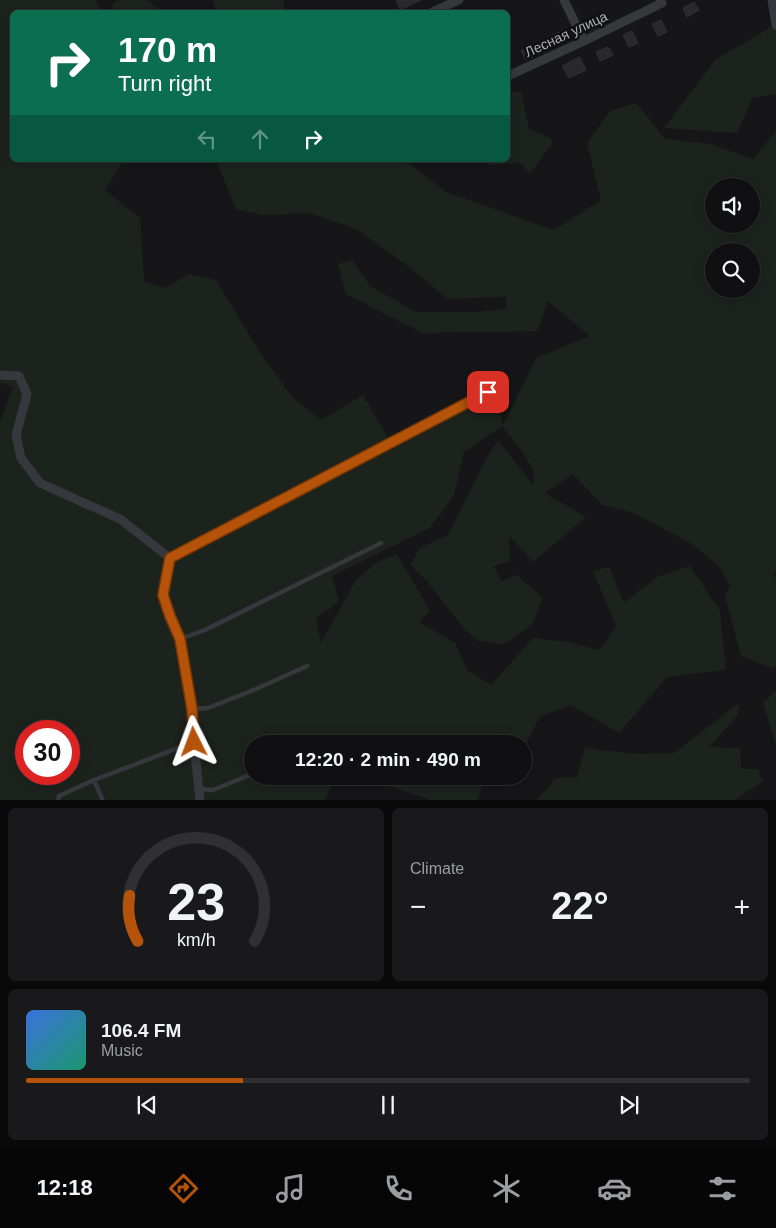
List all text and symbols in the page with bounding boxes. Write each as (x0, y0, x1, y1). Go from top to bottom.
street label: Лесная улица (522, 8, 610, 60)
icon: right (35, 30, 100, 95)
text: 170 m (118, 30, 217, 69)
text: Turn right (118, 71, 211, 96)
icon: left (193, 125, 221, 153)
icon: ahead (246, 125, 274, 153)
icon: right (299, 125, 327, 153)
map controls (705, 178, 760, 298)
button: sound (705, 178, 760, 233)
button: search (705, 243, 760, 298)
pin (467, 371, 509, 413)
icon: arrive (474, 378, 502, 406)
position arrow (167, 715, 219, 767)
speed limit sign: 30 (15, 720, 80, 785)
text: 12:20 · 2 min · 490 m (295, 749, 481, 770)
text: Climate (410, 860, 464, 877)
text: 23 (167, 873, 225, 931)
text: 22° (551, 885, 609, 927)
text: − (410, 891, 426, 922)
text: + (734, 891, 750, 922)
text: km/h (177, 930, 215, 950)
text: 106.4 FM (101, 1020, 181, 1041)
text: Music (101, 1042, 143, 1059)
icon: previous (133, 1091, 161, 1119)
icon: pause (374, 1091, 402, 1119)
icon: next (615, 1091, 643, 1119)
icon: directions (166, 1171, 201, 1206)
icon: music (273, 1171, 308, 1206)
icon: phone (381, 1171, 416, 1206)
icon: climate (489, 1171, 524, 1206)
icon: car (597, 1171, 632, 1206)
icon: filters (705, 1171, 740, 1206)
text: 12:18 (36, 1175, 93, 1200)

